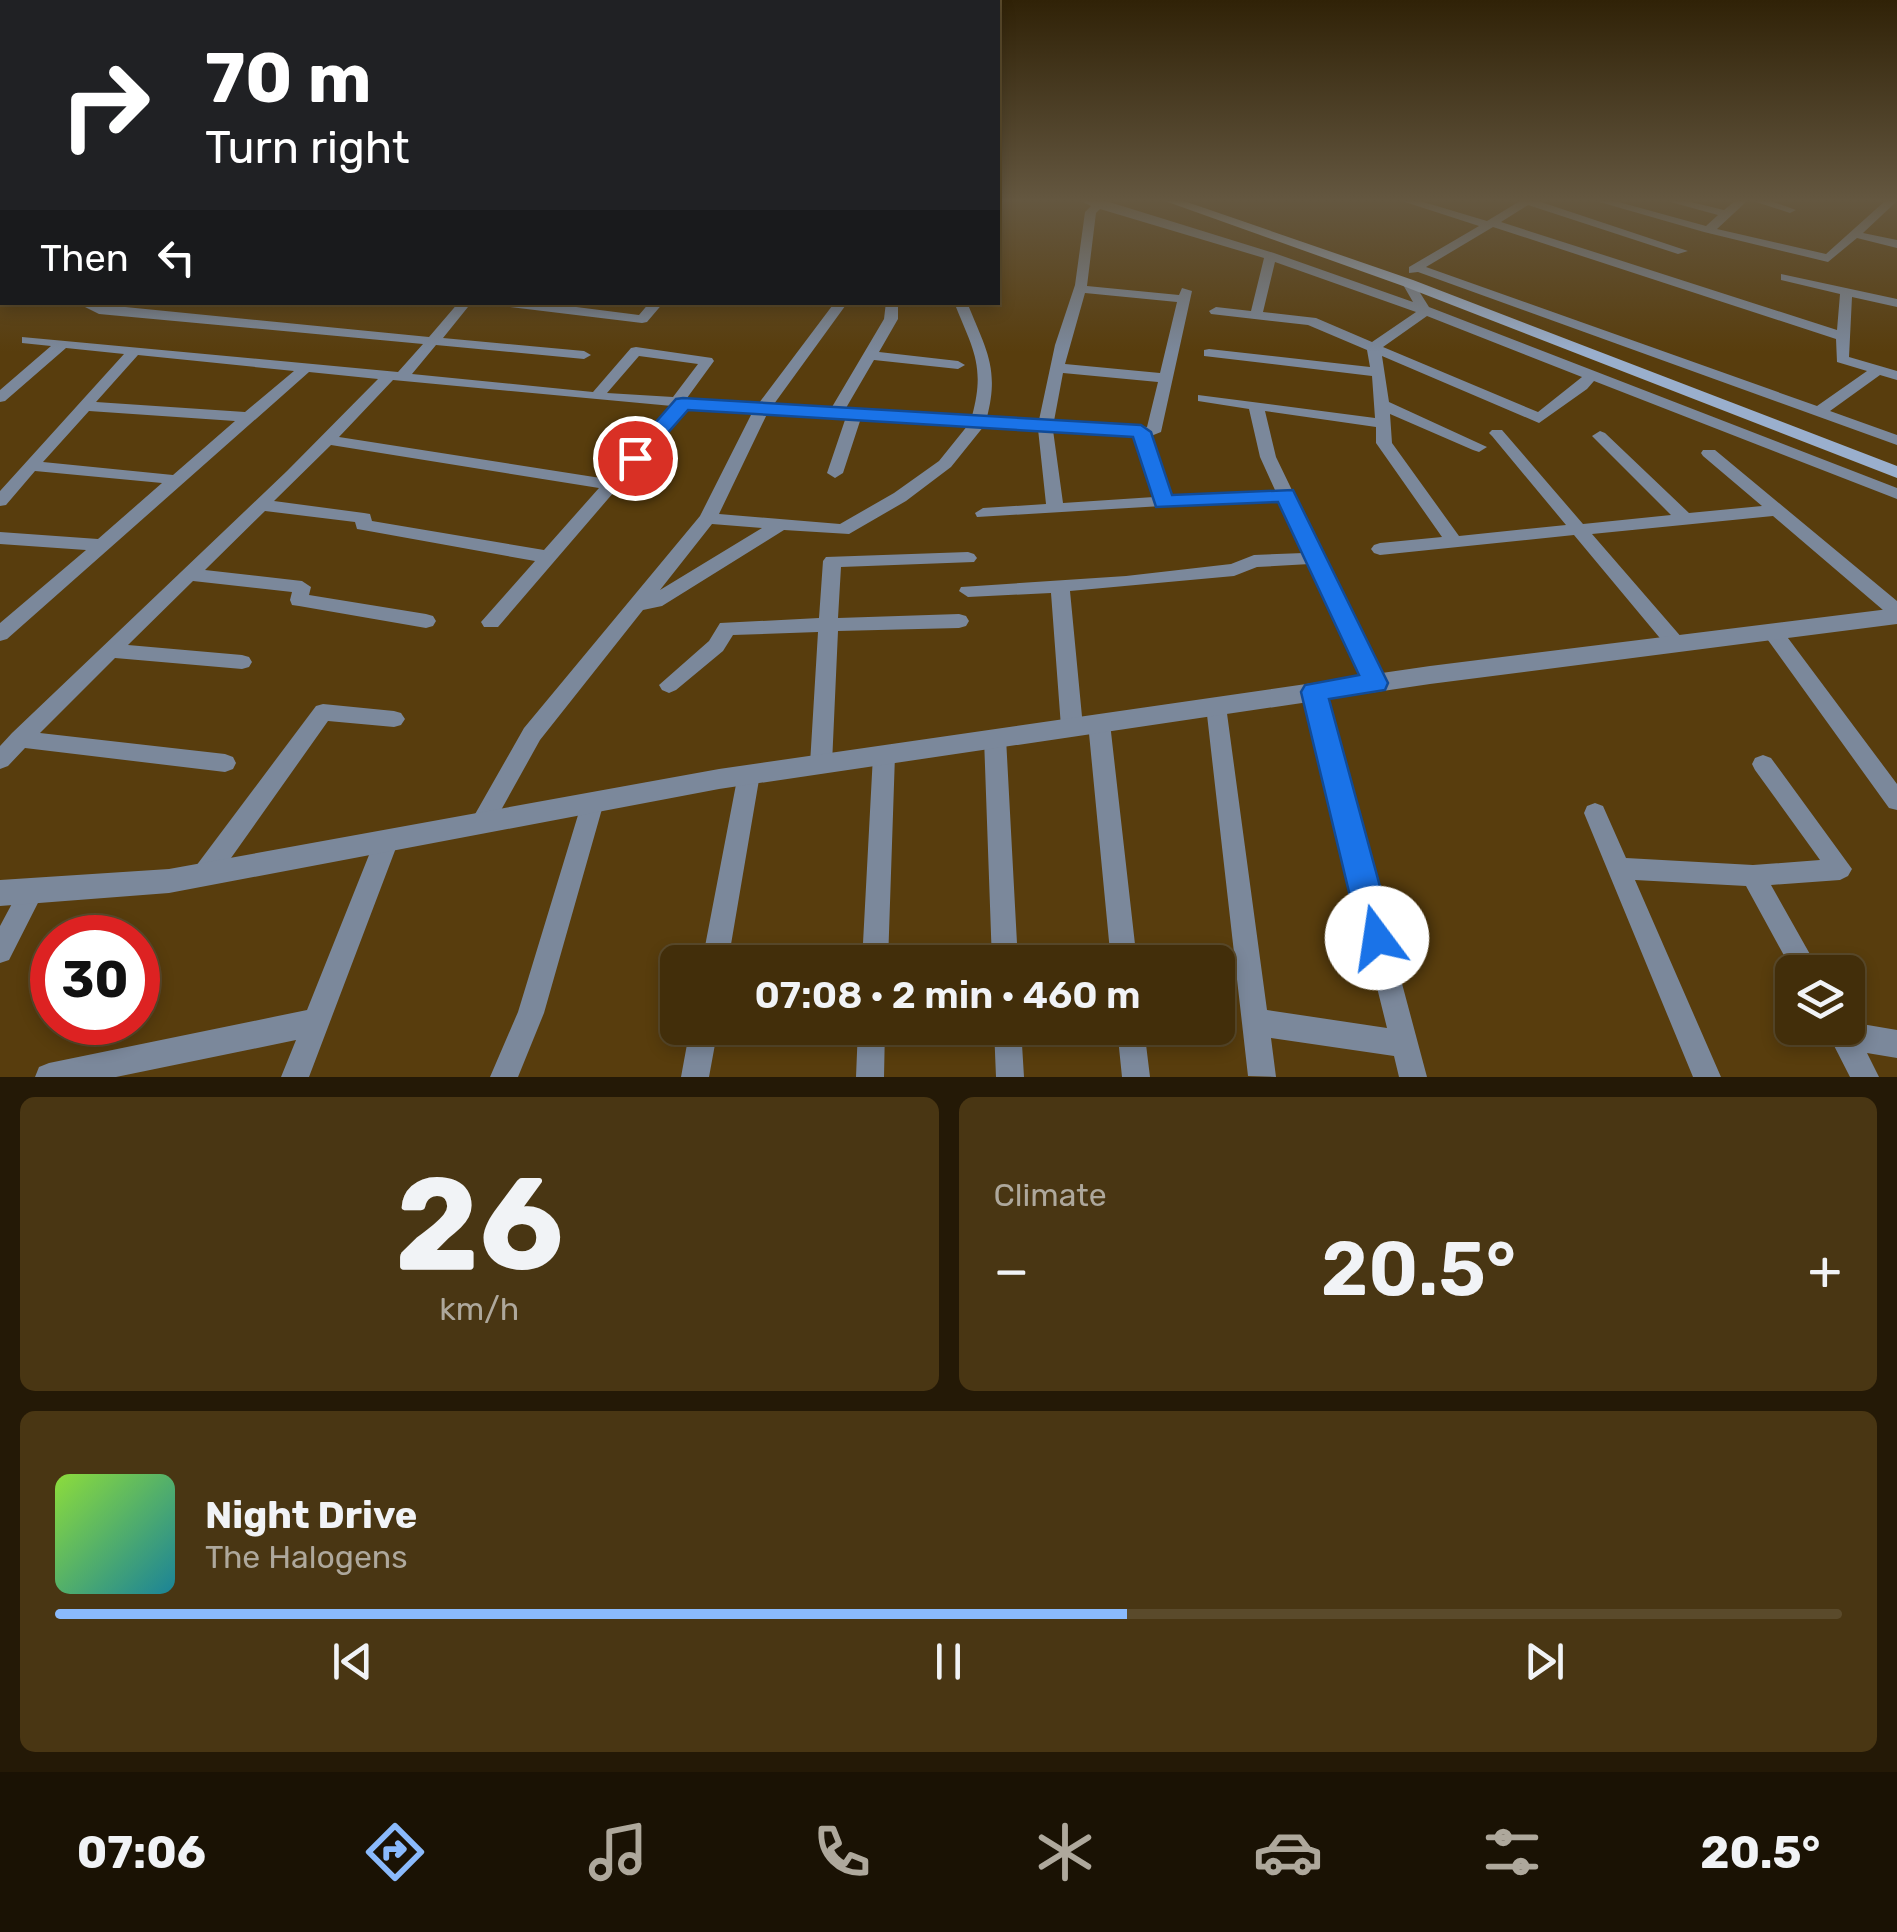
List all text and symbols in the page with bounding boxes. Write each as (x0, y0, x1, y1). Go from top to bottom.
text: 70 m (205, 37, 372, 120)
icon: right (40, 40, 170, 170)
text: Turn right (205, 121, 409, 174)
icon: left (149, 230, 204, 285)
text: Then (40, 235, 129, 281)
pin (593, 416, 678, 501)
icon: arrive (608, 431, 663, 486)
position arrow (1325, 886, 1429, 990)
speed limit sign: 30 (30, 915, 160, 1045)
map controls (1775, 955, 1865, 1045)
button: layers (1775, 955, 1865, 1045)
text: 07:08 · 2 min · 460 m (754, 972, 1141, 1018)
text: 26 (395, 1147, 564, 1302)
text: Climate (994, 1176, 1107, 1214)
text: 20.5° (1321, 1225, 1516, 1314)
text: − (994, 1238, 1029, 1303)
text: + (1808, 1238, 1842, 1303)
text: km/h (439, 1290, 519, 1328)
text: Night Drive (205, 1492, 417, 1538)
text: The Halogens (205, 1538, 408, 1576)
icon: previous (325, 1634, 380, 1689)
icon: pause (921, 1634, 976, 1689)
icon: next (1517, 1634, 1572, 1689)
icon: directions (360, 1817, 430, 1887)
icon: music (583, 1817, 653, 1887)
icon: phone (807, 1817, 877, 1887)
icon: climate (1030, 1817, 1100, 1887)
icon: car (1253, 1817, 1323, 1887)
icon: filters (1477, 1817, 1547, 1887)
text: 07:06 (77, 1826, 206, 1879)
text: 20.5° (1700, 1826, 1820, 1879)

